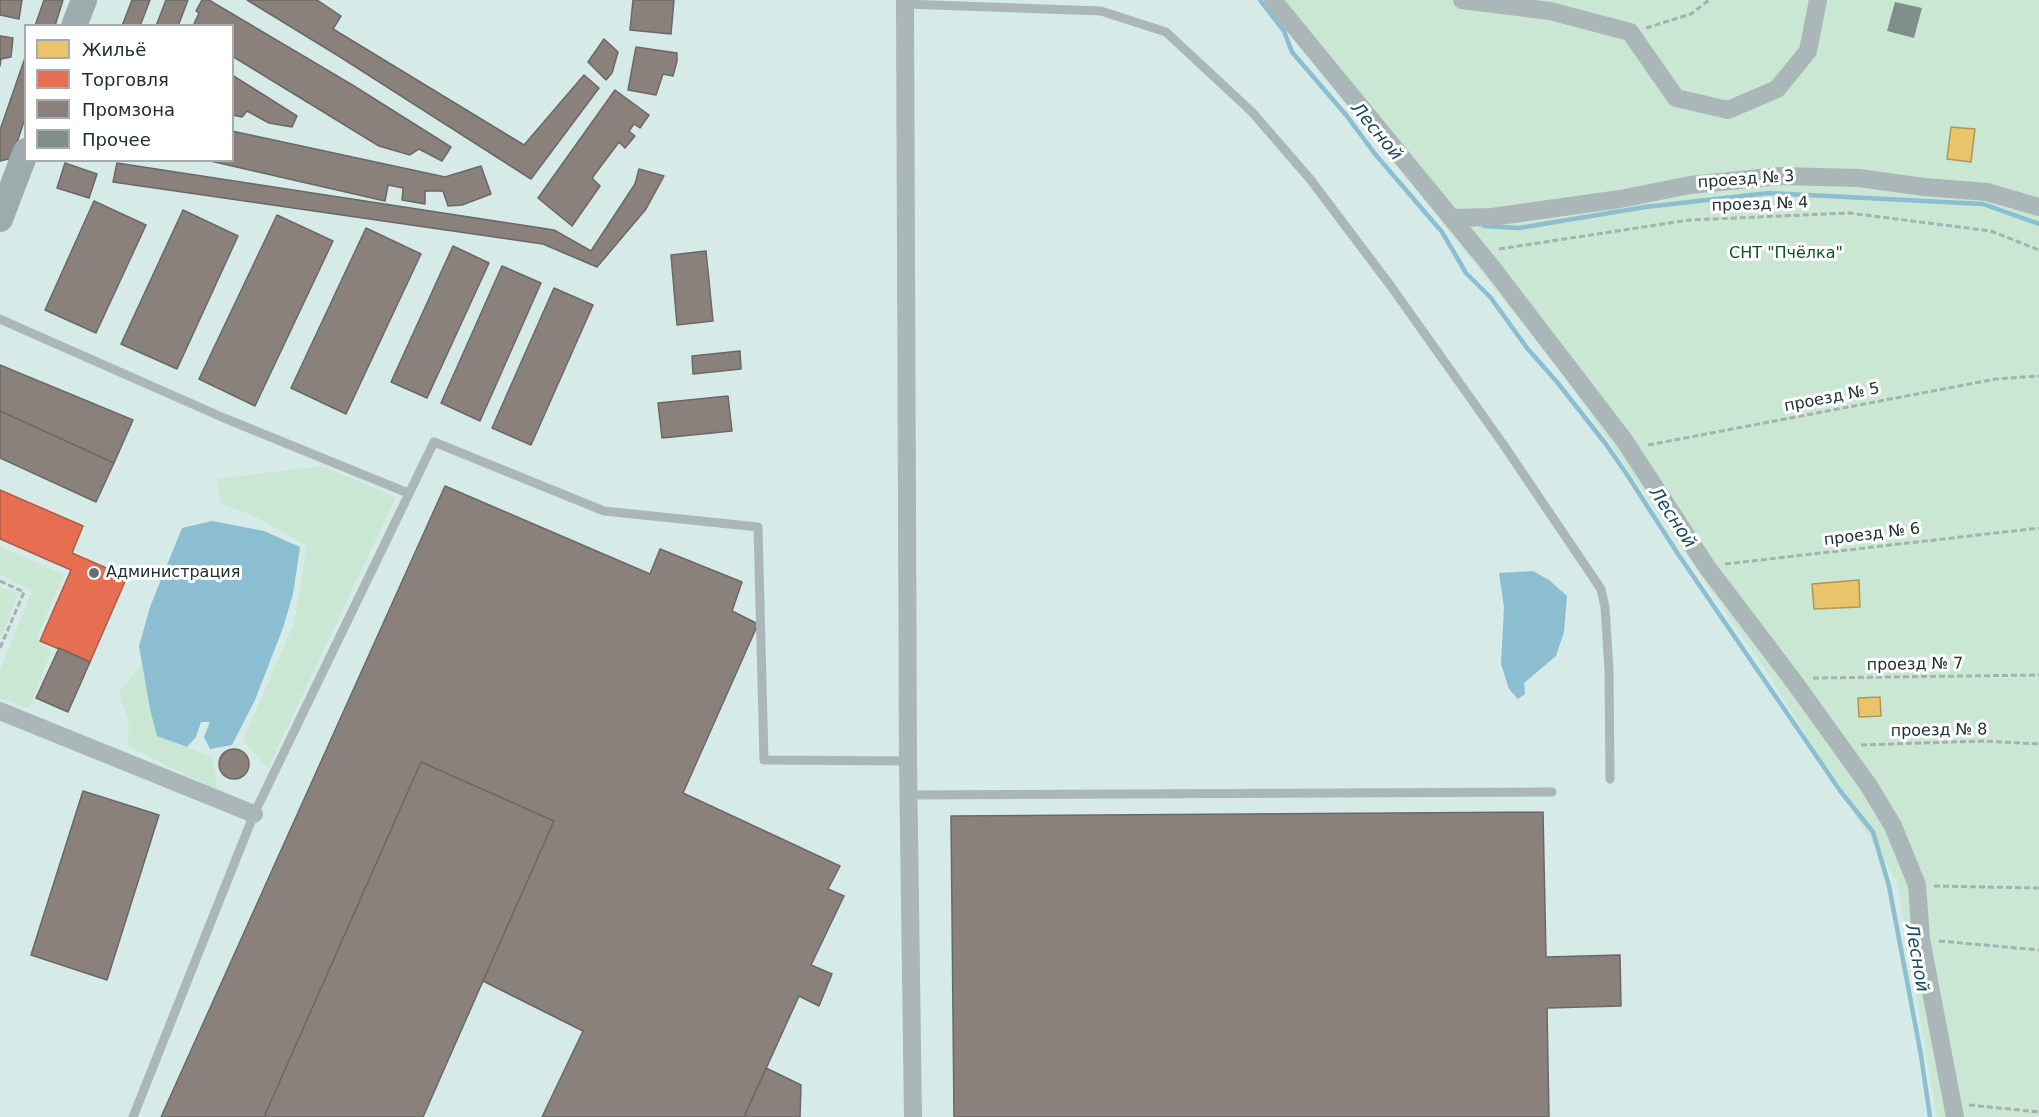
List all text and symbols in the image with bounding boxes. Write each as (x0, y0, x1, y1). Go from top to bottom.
legend (24, 24, 234, 162)
text: Жильё (82, 39, 146, 60)
text: Торговля (82, 69, 169, 90)
text: Промзона (82, 99, 175, 120)
water label: Лесной (1346, 99, 1406, 165)
text: Прочее (82, 129, 151, 150)
street label: проезд № 3 (1697, 167, 1795, 193)
street label: проезд № 4 (1711, 194, 1809, 216)
park label: СНТ "Пчёлка" (1729, 244, 1843, 264)
street label: проезд № 5 (1783, 379, 1881, 417)
water label: Лесной (1644, 483, 1700, 553)
street label: проезд № 6 (1823, 520, 1921, 550)
place label: Администрация (106, 563, 240, 583)
marker: Администрация (87, 566, 101, 580)
street label: проезд № 7 (1866, 655, 1964, 675)
street label: проезд № 8 (1890, 721, 1988, 741)
water label: Лесной (1899, 922, 1933, 994)

